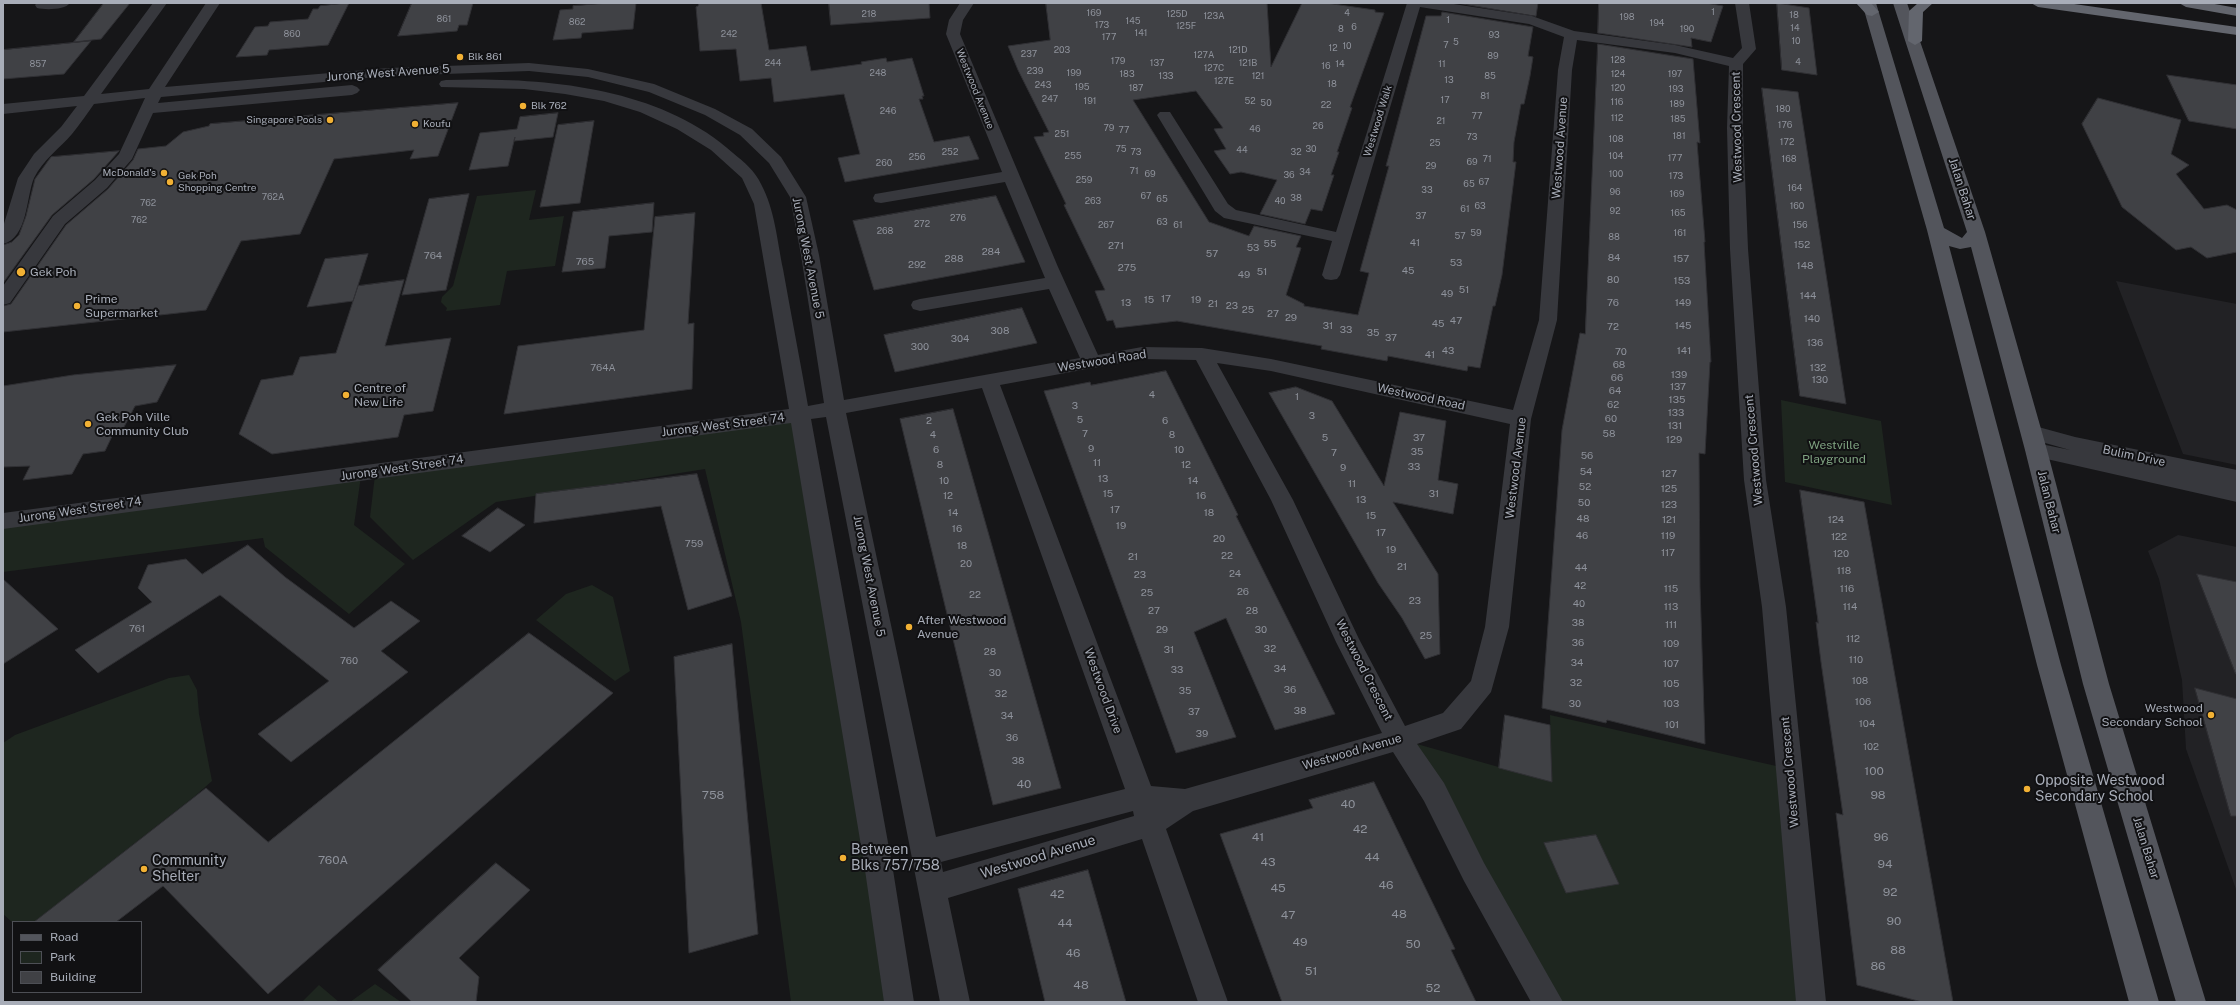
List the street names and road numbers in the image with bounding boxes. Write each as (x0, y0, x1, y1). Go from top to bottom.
street label: Westwood Avenue (953, 47, 997, 131)
street label: Jurong West Avenue 5 (326, 62, 450, 84)
street label: Westwood Crescent (1729, 71, 1745, 183)
street label: Westwood Walk (1361, 84, 1395, 158)
street label: Westwood Avenue (1549, 96, 1571, 200)
street label: Jalan Bahar (1945, 156, 1979, 222)
street label: Jurong West Avenue 5 (789, 196, 827, 320)
street label: Westwood Road (1057, 347, 1147, 375)
street label: Westwood Road (1376, 381, 1466, 413)
street label: Westwood Crescent (1742, 394, 1766, 506)
street label: Jurong West Street 74 (661, 410, 785, 440)
street label: Westwood Avenue (1503, 416, 1529, 520)
street label: Bulim Drive (2101, 442, 2167, 470)
street label: Jurong West Street 74 (340, 452, 464, 484)
street label: Jalan Bahar (2034, 469, 2064, 535)
street label: Jurong West Street 74 (18, 494, 142, 526)
street label: Jurong West Avenue 5 (850, 514, 888, 638)
street label: Westwood Crescent (1332, 617, 1396, 723)
street label: Westwood Drive (1081, 646, 1125, 736)
street label: Westwood Crescent (1778, 716, 1802, 828)
street label: Westwood Avenue (1301, 731, 1403, 773)
street label: Jalan Bahar (2130, 815, 2162, 881)
street label: Westwood Avenue (978, 832, 1098, 882)

